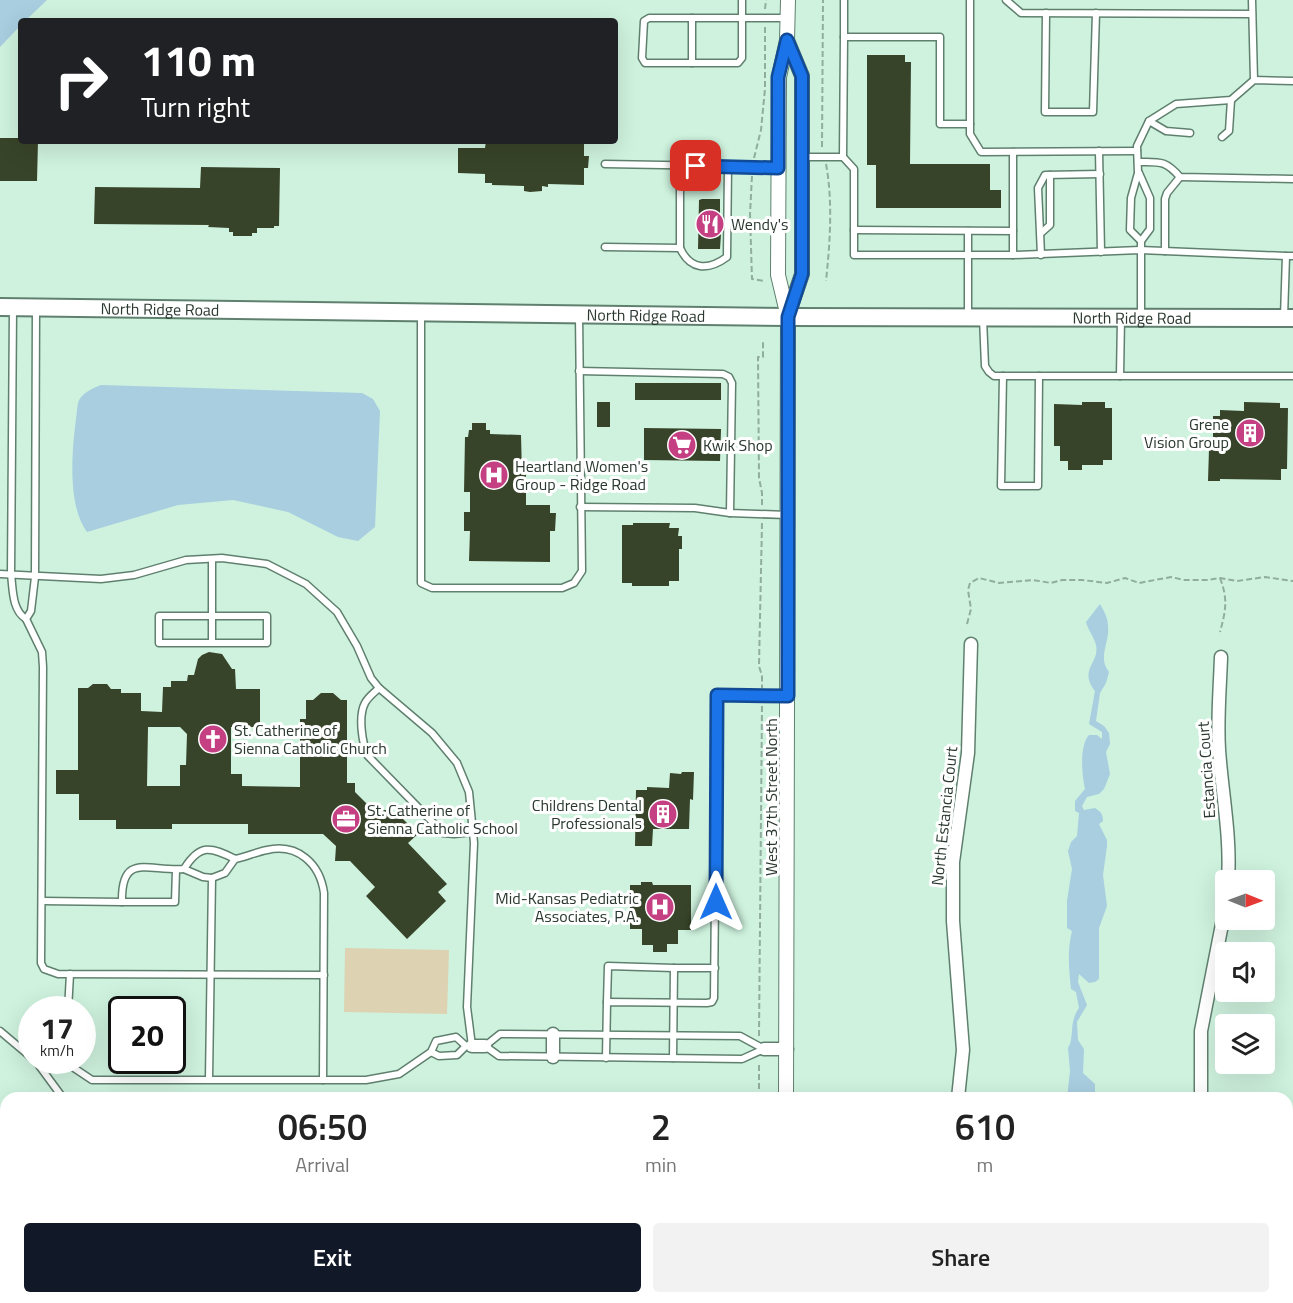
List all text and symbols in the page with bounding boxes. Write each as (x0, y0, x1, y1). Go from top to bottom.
text: 110 m (141, 28, 256, 92)
icon: right (42, 42, 120, 120)
text: Turn right (141, 86, 250, 127)
pin (670, 140, 721, 191)
icon: arrive (679, 149, 712, 182)
restaurant icon: Wendy's (694, 208, 726, 240)
place label: Wendy's (731, 212, 788, 236)
street label: North Ridge Road (100, 296, 220, 322)
street label: North Ridge Road (586, 302, 706, 328)
street label: North Ridge Road (1072, 306, 1191, 330)
place label: Grene Vision Group (1144, 412, 1229, 454)
building icon: Grene Vision Group (1234, 417, 1266, 449)
supermarket icon: Kwik Shop (666, 429, 698, 461)
place label: Kwik Shop (703, 433, 773, 457)
place label: Heartland Women's Group - Ridge Road (515, 454, 648, 496)
hospital icon: Heartland Women's Group - Ridge Road (478, 459, 510, 491)
place label: St. Catherine of Sienna Catholic Church (234, 718, 387, 760)
street label: West 37th Street North (759, 718, 783, 876)
street label: Estancia Court (1191, 720, 1221, 819)
church icon: St. Catherine of Sienna Catholic Church (197, 723, 229, 755)
street label: North Estancia Court (925, 745, 963, 887)
place label: Childrens Dental Professionals (532, 793, 642, 835)
place label: St. Catherine of Sienna Catholic School (367, 798, 518, 840)
building icon: Childrens Dental Professionals (647, 798, 679, 830)
office icon: St. Catherine of Sienna Catholic School (330, 803, 362, 835)
position arrow (684, 870, 748, 934)
north arrow (1215, 870, 1275, 930)
map controls (1215, 870, 1275, 1074)
place label: Mid-Kansas Pediatric Associates, P.A. (495, 886, 639, 928)
hospital icon: Mid-Kansas Pediatric Associates, P.A. (644, 891, 676, 923)
button: sound (1215, 942, 1275, 1002)
speed limit sign: 20 (108, 996, 186, 1074)
text: 17 (40, 1005, 74, 1051)
button: layers (1215, 1014, 1275, 1074)
text: km/h (40, 1039, 74, 1062)
text: 06:50 (278, 1099, 367, 1154)
text: 2 (651, 1099, 671, 1154)
text: 610 (955, 1099, 1015, 1154)
text: Arrival (295, 1149, 350, 1180)
text: min (645, 1149, 677, 1180)
text: m (977, 1149, 993, 1180)
button: Exit (24, 1223, 641, 1292)
button: Share (653, 1223, 1269, 1292)

